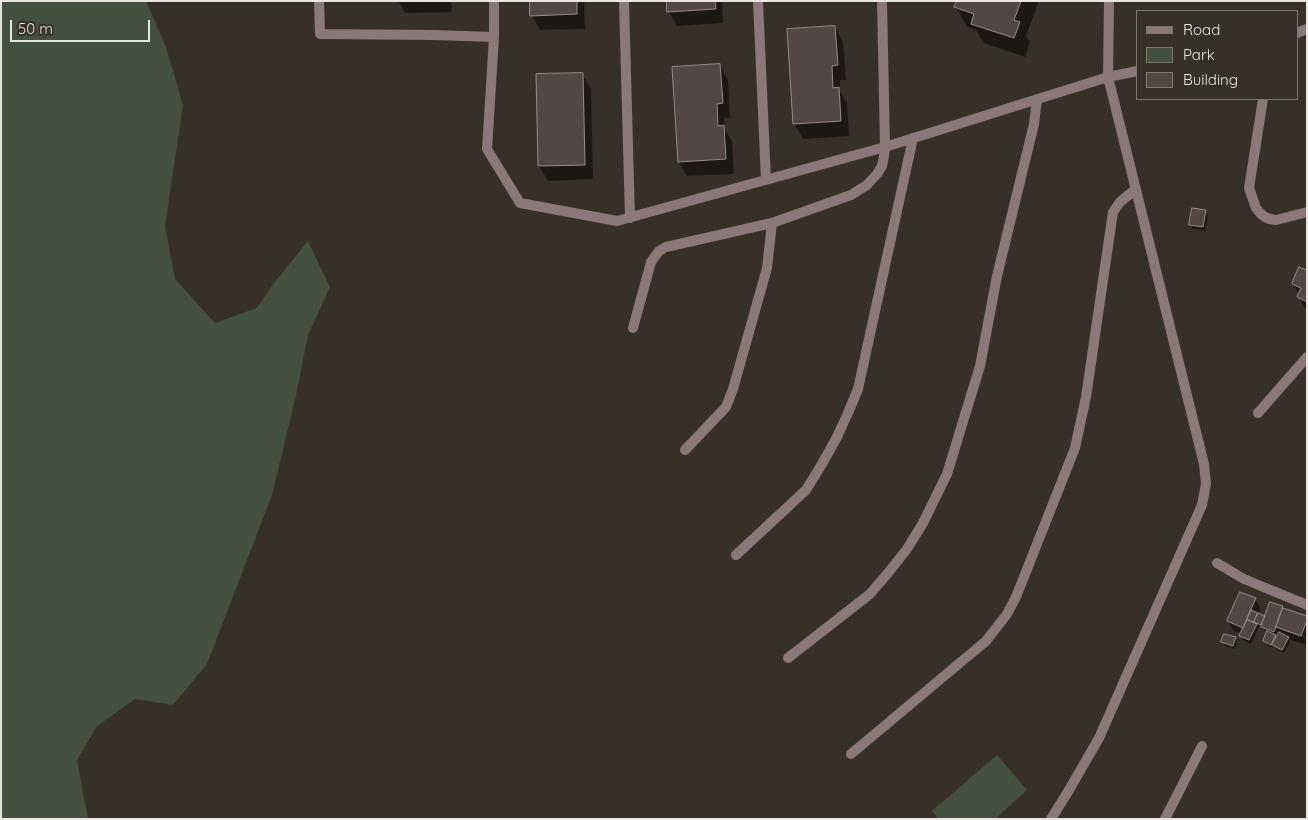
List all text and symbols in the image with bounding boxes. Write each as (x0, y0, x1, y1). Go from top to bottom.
scale bar (12, 10, 152, 42)
legend (1136, 10, 1298, 100)
text: 50 m (18, 19, 53, 38)
text: Road (1183, 20, 1220, 39)
text: Park (1183, 45, 1215, 64)
text: Building (1183, 70, 1238, 89)

